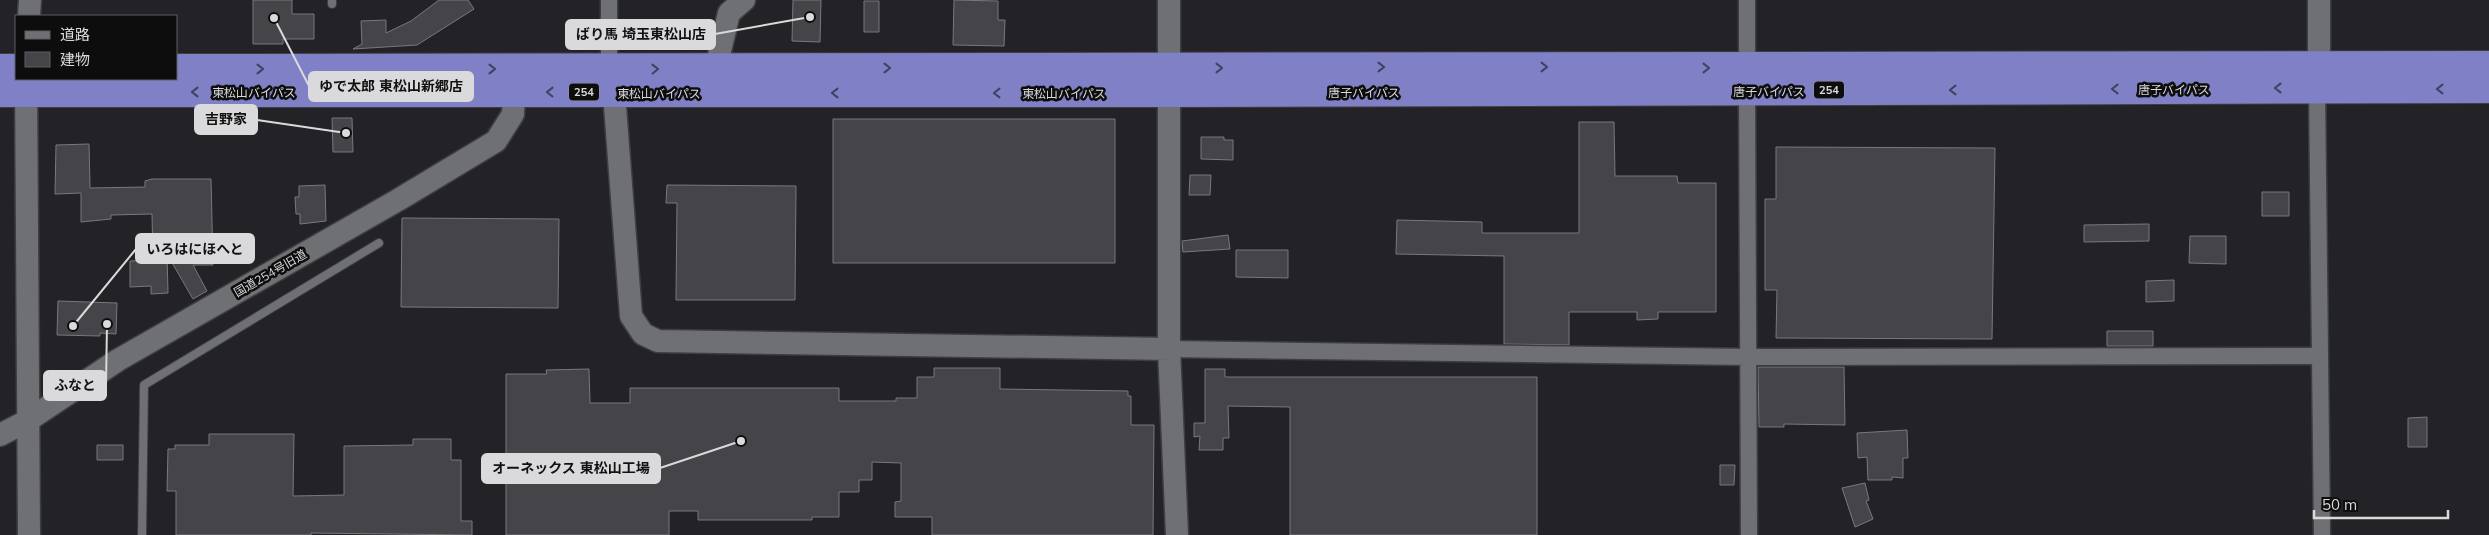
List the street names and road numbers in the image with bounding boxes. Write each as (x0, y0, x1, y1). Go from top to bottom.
road number: 254 (1814, 82, 1844, 98)
street label: 唐子バイパス (2138, 82, 2210, 97)
road number: 254 (569, 84, 599, 100)
street label: 唐子バイパス (1733, 84, 1805, 99)
street label: 東松山バイパス (212, 85, 296, 100)
street label: 唐子バイパス (1328, 85, 1400, 100)
street label: 東松山バイパス (617, 86, 701, 101)
street label: 東松山バイパス (1022, 86, 1106, 101)
street label: 国道254号旧道 (231, 246, 309, 300)

